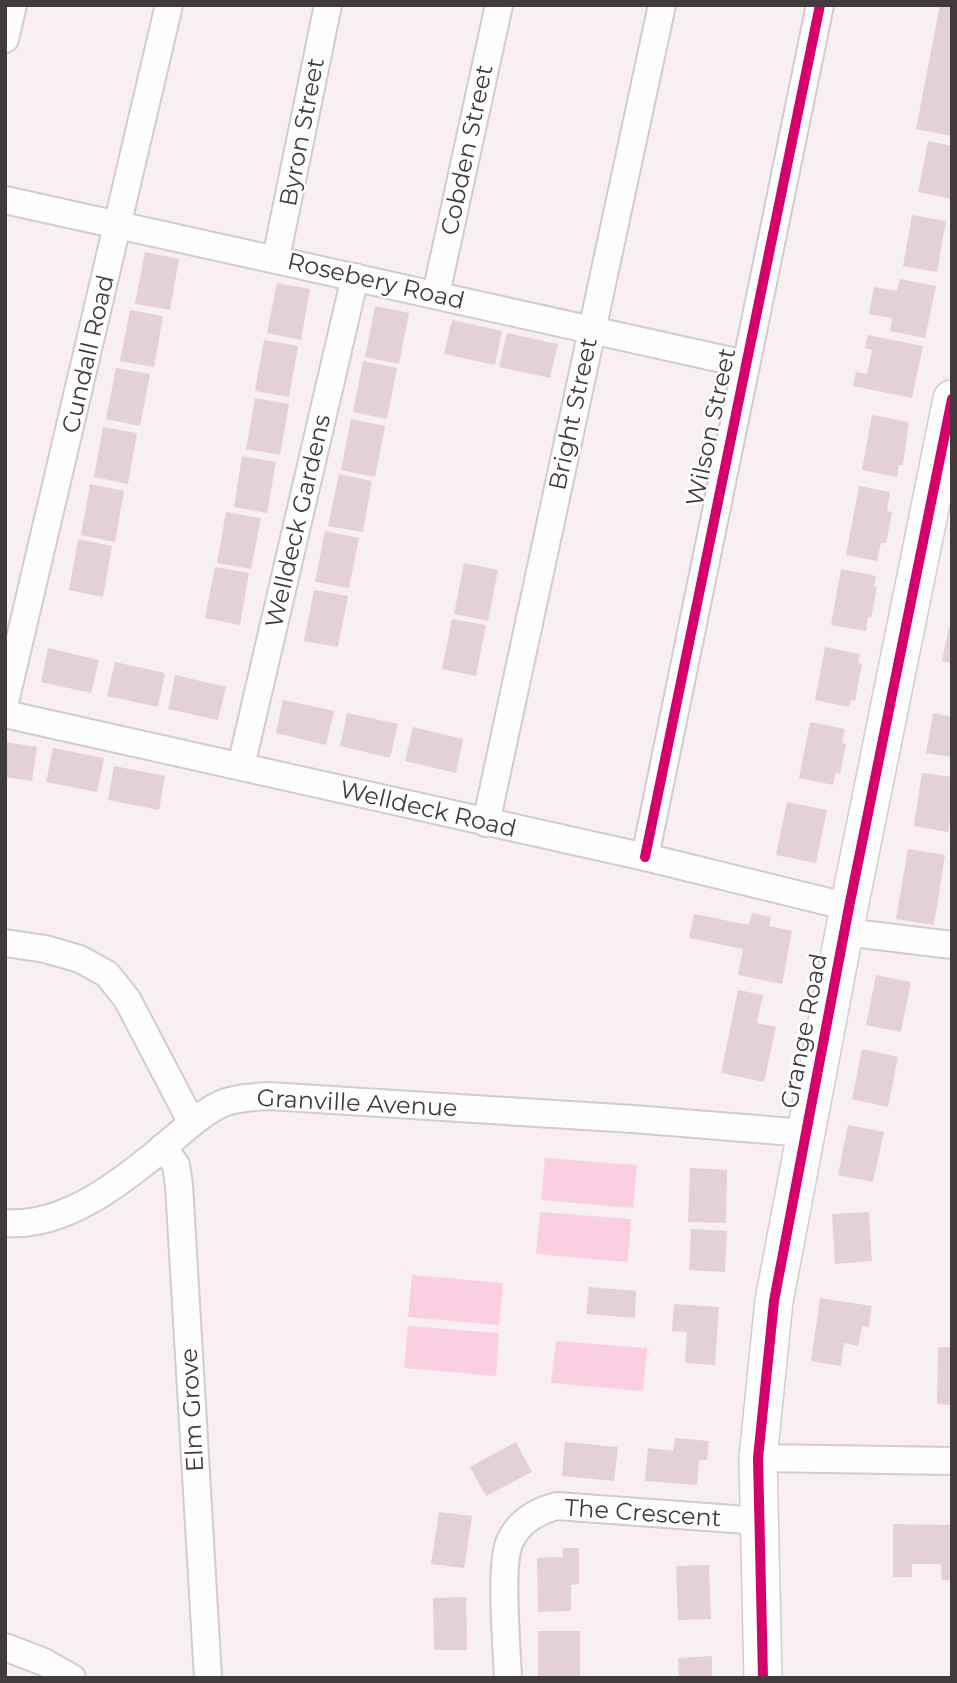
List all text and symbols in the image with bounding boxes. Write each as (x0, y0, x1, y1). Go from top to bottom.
street label: Byron Street (273, 55, 330, 209)
street label: Cobden Street (434, 62, 499, 238)
street label: Rosebery Road (285, 246, 468, 315)
street label: Cundall Road (55, 272, 120, 436)
street label: Bright Street (542, 335, 603, 493)
street label: Wilson Street (680, 345, 741, 509)
street label: Welldeck Gardens (259, 411, 336, 630)
street label: Welldeck Road (337, 774, 519, 843)
street label: Grange Road (774, 951, 833, 1111)
street label: Granville Avenue (256, 1083, 458, 1122)
street label: Elm Grove (174, 1347, 209, 1473)
street label: The Crescent (564, 1493, 723, 1532)

